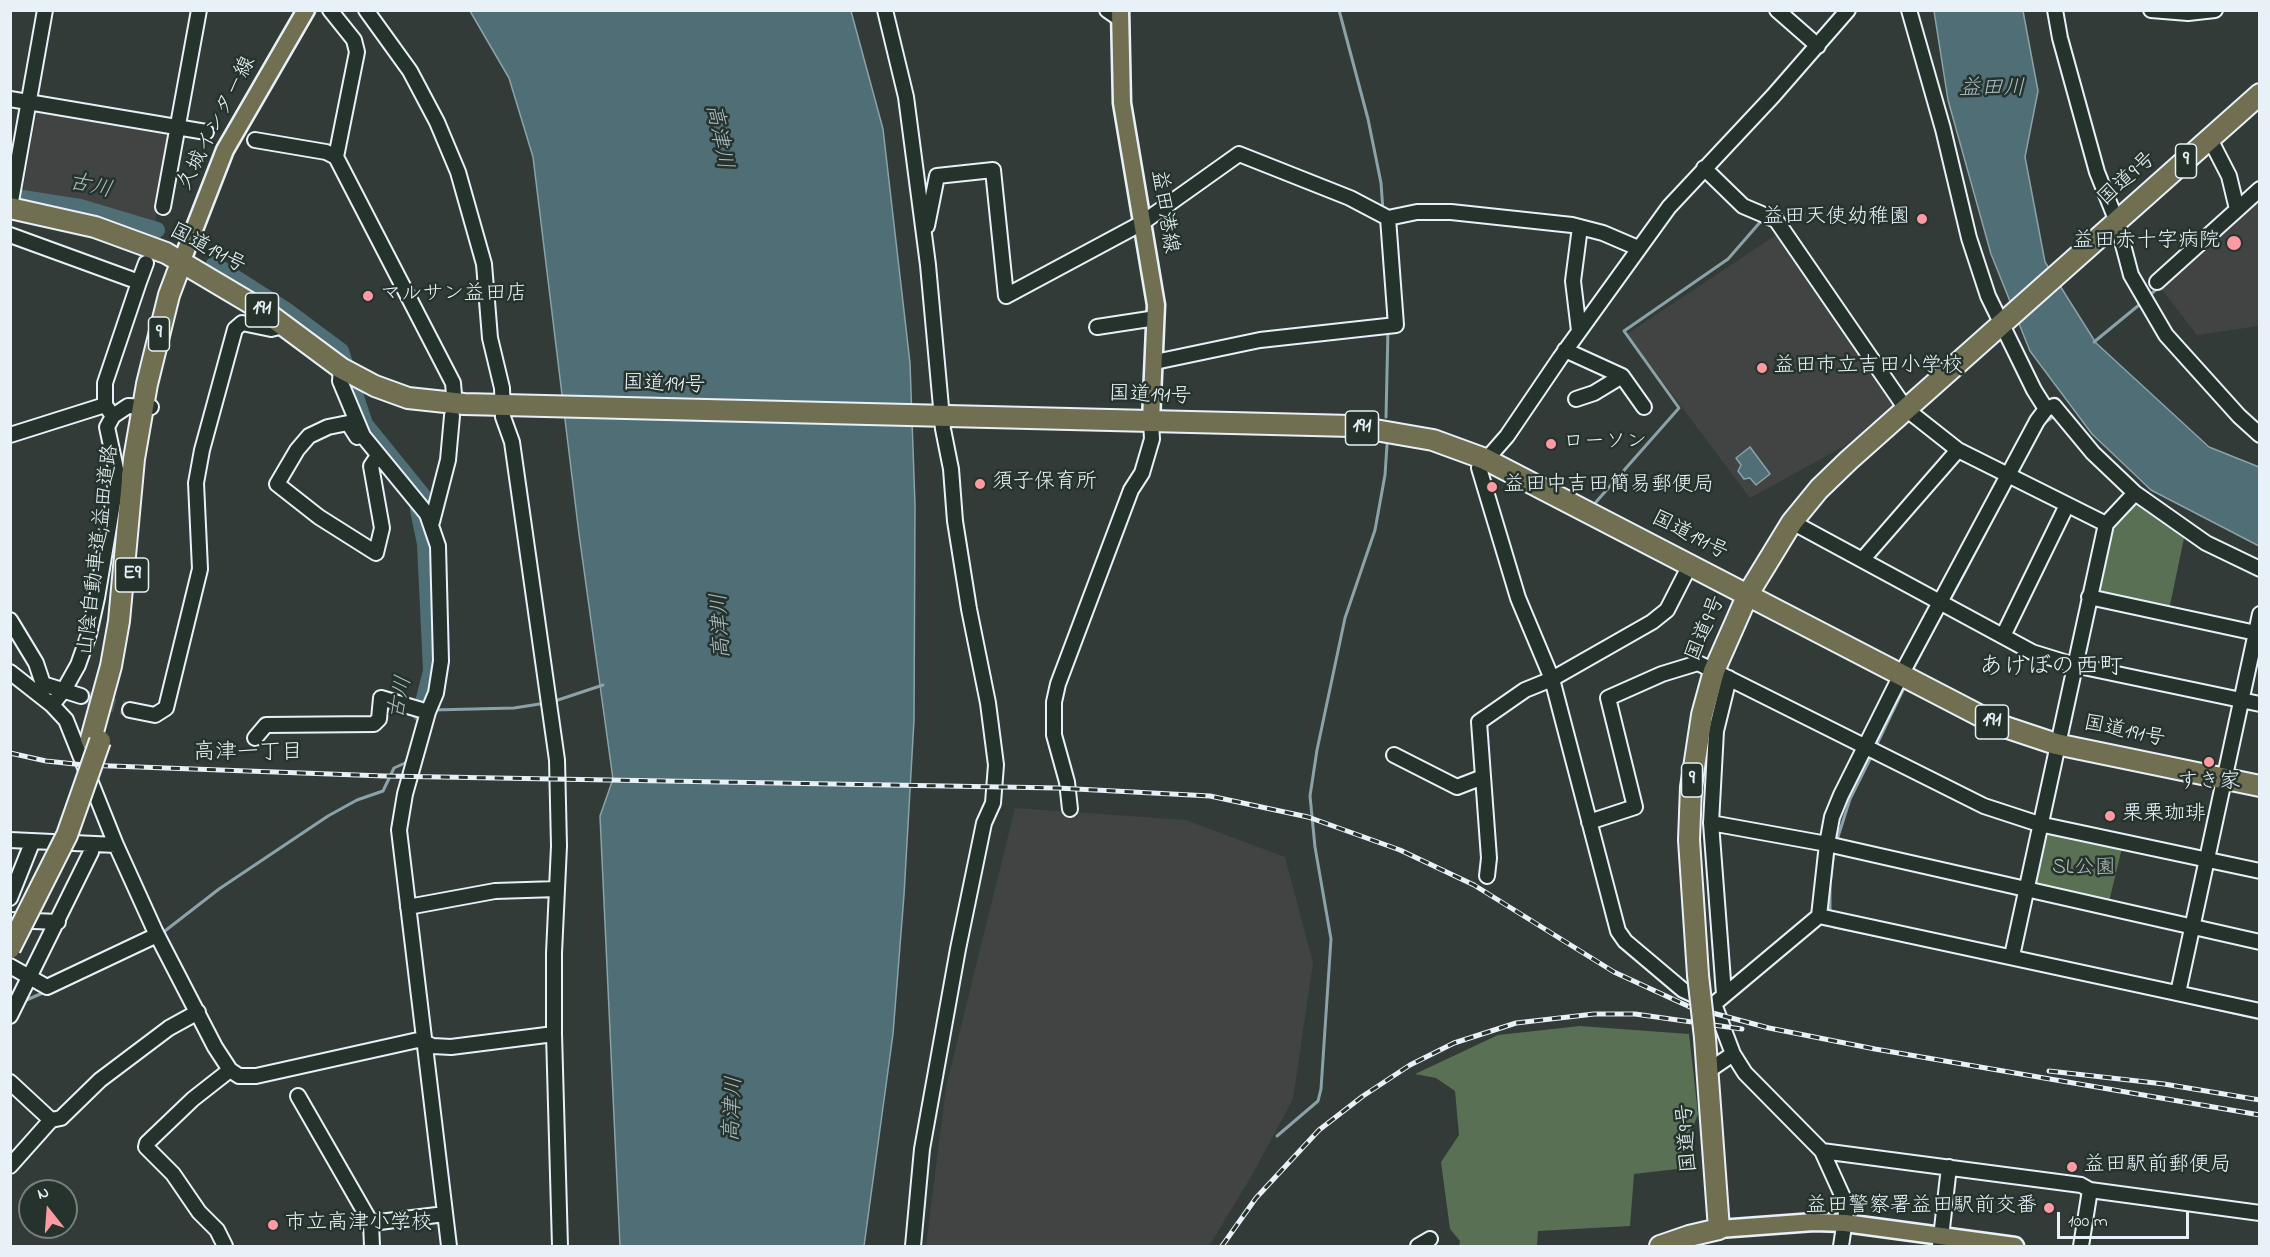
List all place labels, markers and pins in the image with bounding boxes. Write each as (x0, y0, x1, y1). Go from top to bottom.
place label: 益田天使幼稚園 (1763, 206, 1910, 232)
marker: 益田天使幼稚園 (1915, 212, 1929, 226)
place label: 益田赤十字病院 (2073, 230, 2220, 256)
marker: 益田赤十字病院 (2225, 234, 2243, 252)
place label: マルサン益田店 (380, 283, 527, 309)
marker: マルサン益田店 (361, 289, 375, 303)
place label: 益田市立吉田小学校 (1774, 355, 1963, 381)
marker: 益田市立吉田小学校 (1755, 361, 1769, 375)
place label: ローソン (1563, 431, 1647, 457)
marker: ローソン (1544, 437, 1558, 451)
place label: 須子保育所 (992, 471, 1097, 497)
place label: 益田中吉田簡易郵便局 (1504, 474, 1714, 500)
marker: 須子保育所 (973, 477, 987, 491)
marker: 益田中吉田簡易郵便局 (1485, 480, 1499, 494)
marker: すき家 (2202, 755, 2216, 769)
place label: すき家 (2178, 771, 2240, 797)
place label: 栗栗珈琲 (2122, 803, 2206, 829)
marker: 栗栗珈琲 (2103, 809, 2117, 823)
place label: 益田駅前郵便局 (2084, 1154, 2231, 1180)
marker: 益田駅前郵便局 (2065, 1160, 2079, 1174)
place label: 益田警察署益田駅前交番 (1806, 1195, 2037, 1221)
marker: 益田警察署益田駅前交番 (2042, 1201, 2056, 1215)
place label: 市立高津小学校 (285, 1212, 432, 1238)
marker: 市立高津小学校 (266, 1218, 280, 1232)

